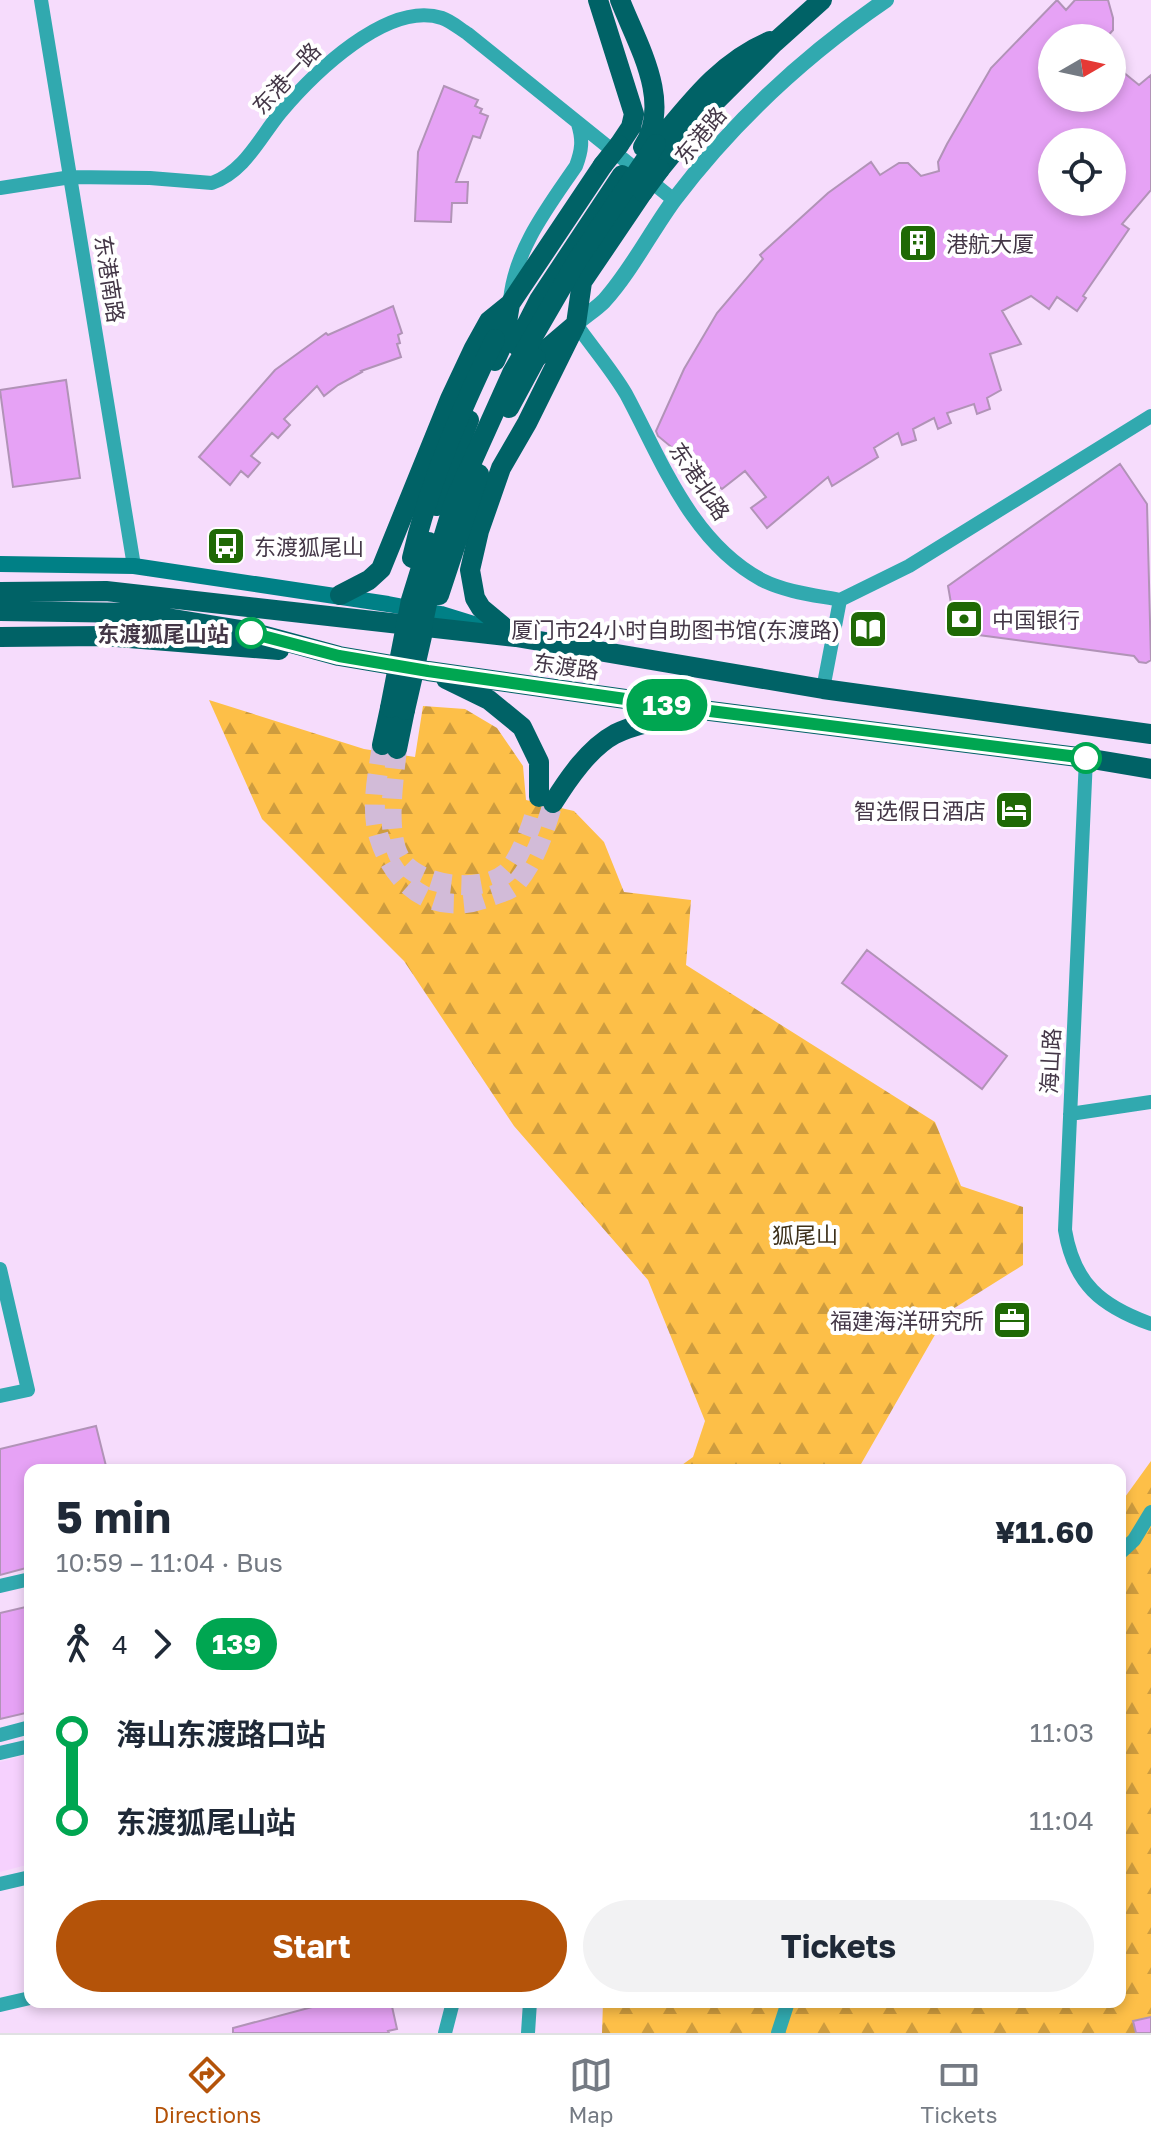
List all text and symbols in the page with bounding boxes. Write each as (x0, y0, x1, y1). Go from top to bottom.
north arrow (1038, 24, 1126, 112)
map controls (1038, 24, 1126, 216)
street label: 东港一路 (246, 37, 326, 119)
street label: 东港路 (668, 101, 732, 169)
button: locate (1038, 128, 1126, 216)
building icon: 港航大厦 (897, 222, 939, 264)
place label: 港航大厦 (946, 230, 1034, 257)
street label: 东港南路 (90, 233, 130, 325)
street label: 东港北路 (664, 437, 736, 525)
bus stop icon: 东渡狐尾山 (205, 525, 247, 567)
place label: 东渡狐尾山 (254, 533, 364, 560)
bank icon: 中国银行 (943, 598, 985, 640)
place label: 中国银行 (992, 606, 1080, 633)
library icon: 厦门市24小时自助图书馆(东渡路) (847, 608, 889, 650)
place label: 厦门市24小时自助图书馆(东渡路) (511, 616, 840, 643)
marker: 东渡狐尾山站 (236, 618, 266, 648)
place label: 东渡狐尾山站 (97, 620, 229, 647)
street label: 东渡路 (531, 648, 601, 684)
line badge: 139 (621, 679, 713, 731)
text: 139 (642, 688, 692, 721)
unlabelled marker (1071, 743, 1101, 773)
hotel icon: 智选假日酒店 (993, 789, 1035, 831)
place label: 智选假日酒店 (854, 797, 986, 824)
street label: 海山路 (1035, 1027, 1065, 1095)
park label: 狐尾山 (772, 1221, 838, 1248)
office icon: 福建海洋研究所 (991, 1299, 1033, 1341)
place label: 福建海洋研究所 (830, 1307, 984, 1334)
text: 5 min (56, 1490, 171, 1543)
text: ¥11.60 (995, 1514, 1094, 1550)
text: 10:59 – 11:04 · Bus (56, 1547, 283, 1578)
icon: walk (56, 1622, 100, 1666)
icon: forward (140, 1622, 184, 1666)
text: 139 (212, 1627, 261, 1660)
text: 4 (112, 1629, 128, 1660)
text: 海山东渡路口站 (116, 1716, 326, 1752)
text: 11:03 (1030, 1717, 1094, 1748)
text: 东渡狐尾山站 (116, 1804, 296, 1840)
text: 11:04 (1029, 1805, 1094, 1836)
button: Start (56, 1900, 567, 1992)
button: Tickets (583, 1900, 1094, 1992)
tab: Directions (154, 2053, 261, 2128)
tab: Map (568, 2053, 613, 2128)
tab: Tickets (921, 2053, 997, 2128)

